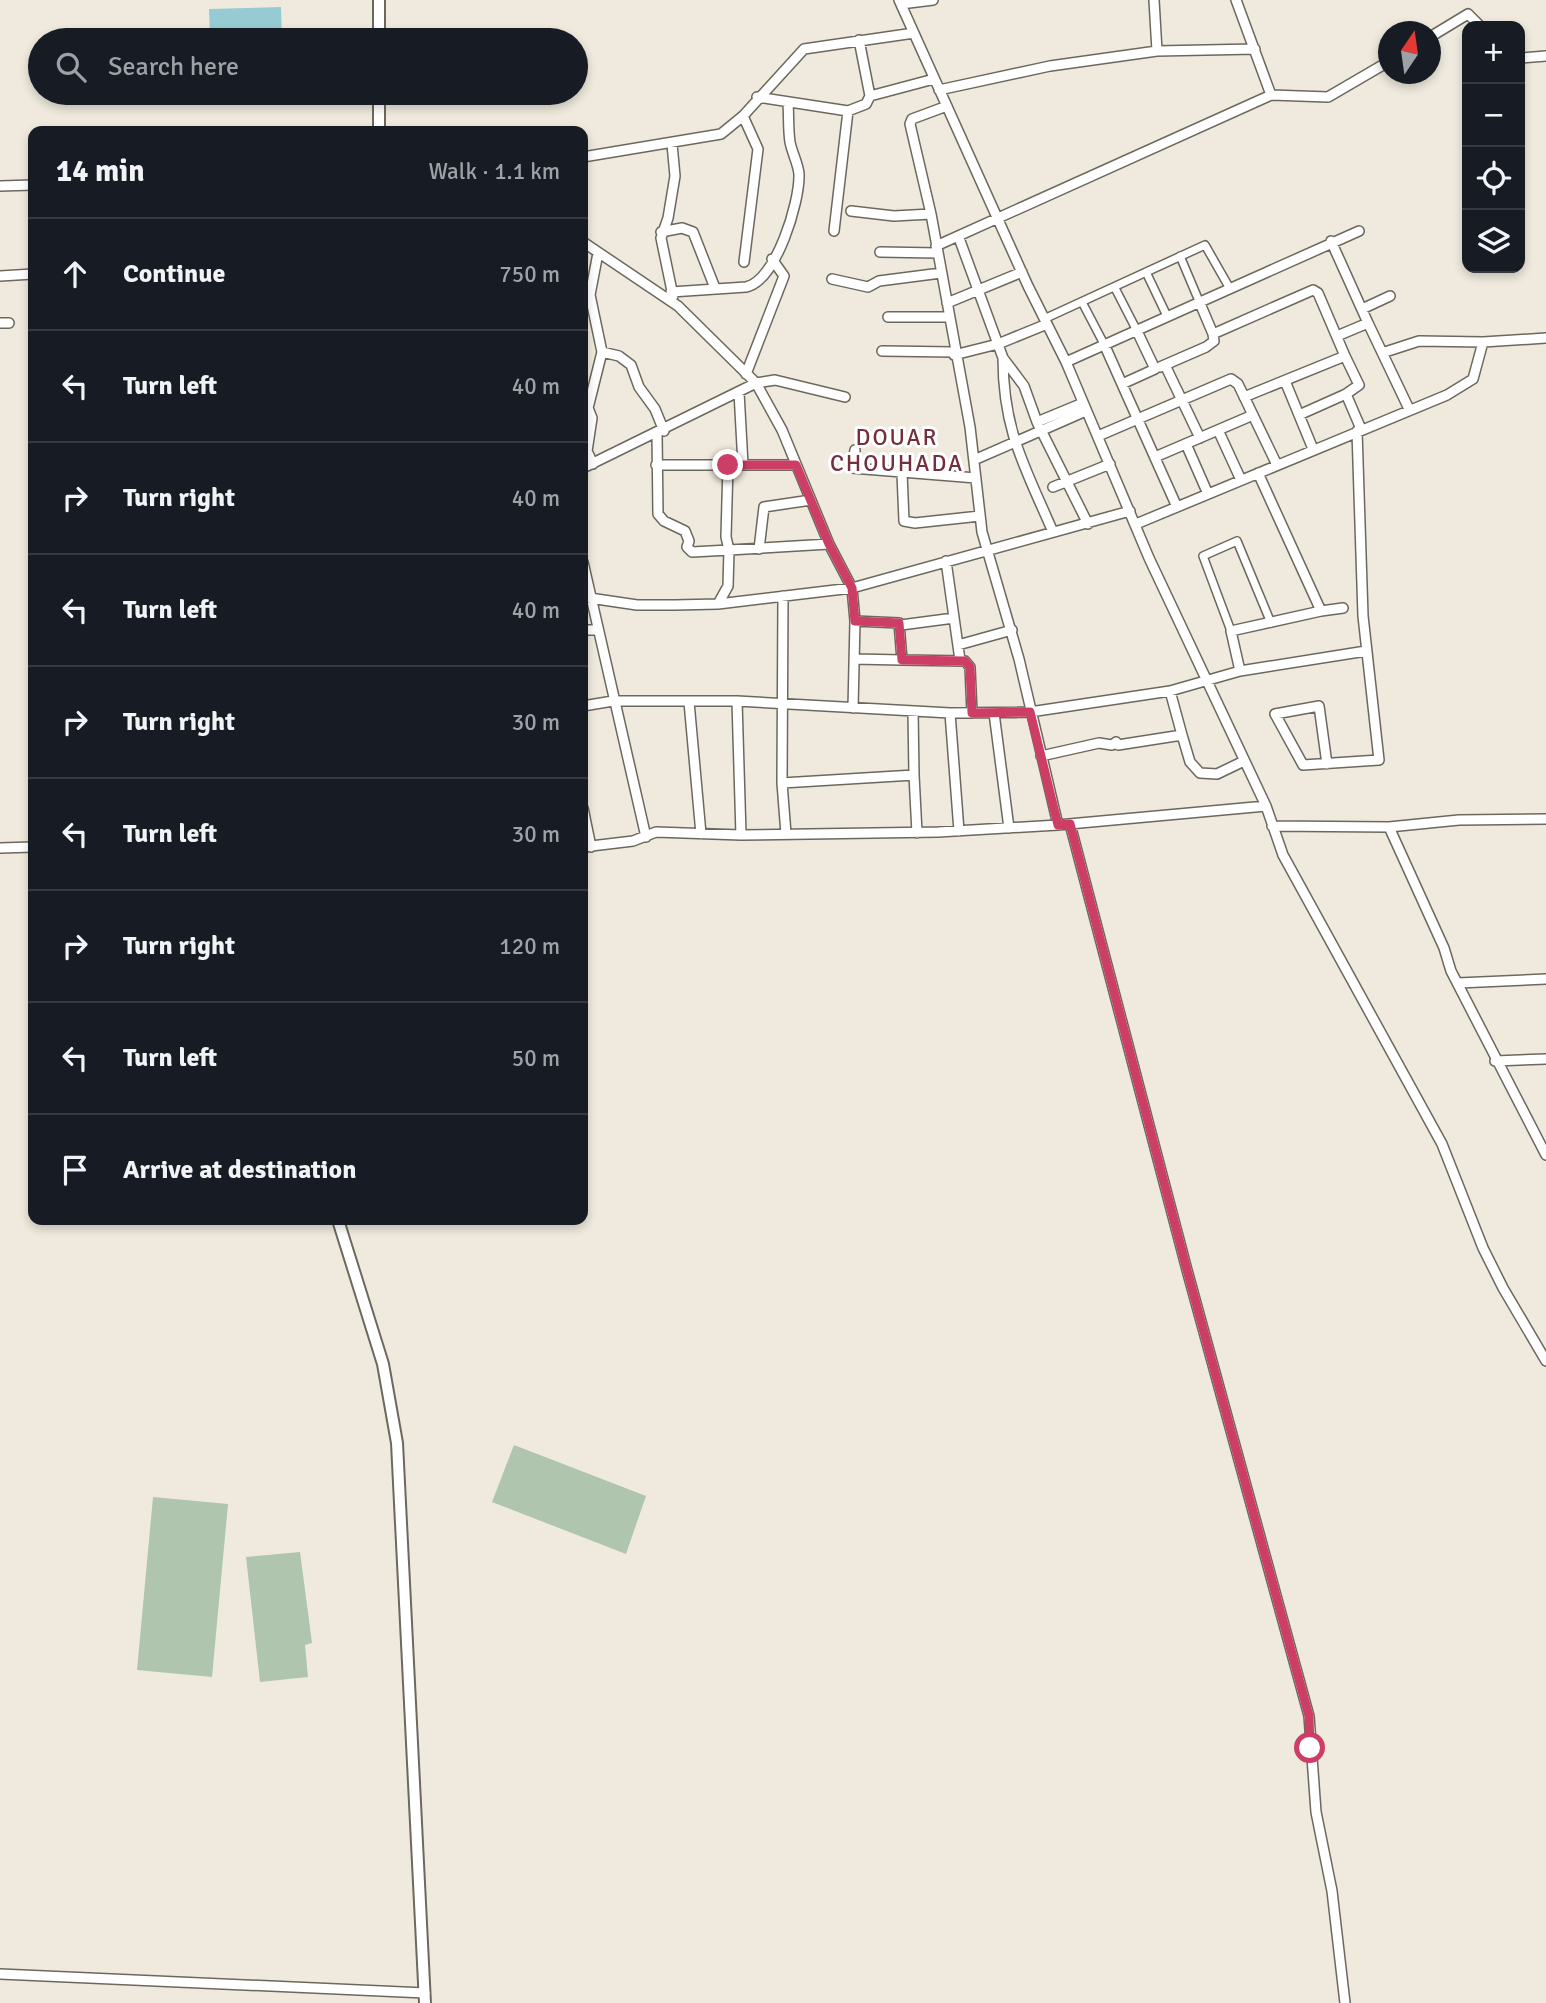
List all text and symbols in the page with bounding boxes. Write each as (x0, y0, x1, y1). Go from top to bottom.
north arrow (1378, 21, 1441, 84)
map controls (1462, 21, 1525, 273)
button: + (1462, 21, 1525, 84)
search box (28, 28, 588, 105)
icon: search (52, 48, 90, 86)
text: Search here (108, 51, 239, 83)
button: − (1462, 84, 1525, 147)
button: locate (1462, 147, 1525, 210)
text: 14 min (56, 153, 145, 190)
text: Walk · 1.1 km (428, 157, 560, 186)
button: layers (1462, 210, 1525, 273)
icon: ahead (56, 255, 94, 293)
text: Continue (123, 258, 225, 290)
text: 750 m (499, 260, 560, 289)
icon: left (56, 367, 94, 405)
text: Turn left (123, 370, 217, 402)
text: 40 m (512, 372, 560, 401)
district label: DOUAR CHOUHADA (830, 423, 964, 478)
route end (712, 449, 743, 480)
icon: right (56, 479, 94, 517)
text: Turn right (123, 482, 235, 514)
text: 40 m (512, 484, 560, 513)
icon: left (56, 591, 94, 629)
text: Turn left (123, 594, 217, 626)
text: 40 m (512, 596, 560, 625)
icon: right (56, 703, 94, 741)
text: Turn right (123, 706, 235, 738)
text: 30 m (512, 708, 560, 737)
icon: left (56, 815, 94, 853)
text: Turn left (123, 818, 217, 850)
text: 30 m (512, 820, 560, 849)
icon: right (56, 927, 94, 965)
text: Turn right (123, 930, 235, 962)
text: 120 m (499, 932, 560, 961)
icon: left (56, 1039, 94, 1077)
text: Turn left (123, 1042, 217, 1074)
text: 50 m (512, 1044, 560, 1073)
icon: arrive (56, 1151, 94, 1189)
text: Arrive at destination (123, 1154, 356, 1186)
route start (1294, 1732, 1325, 1763)

